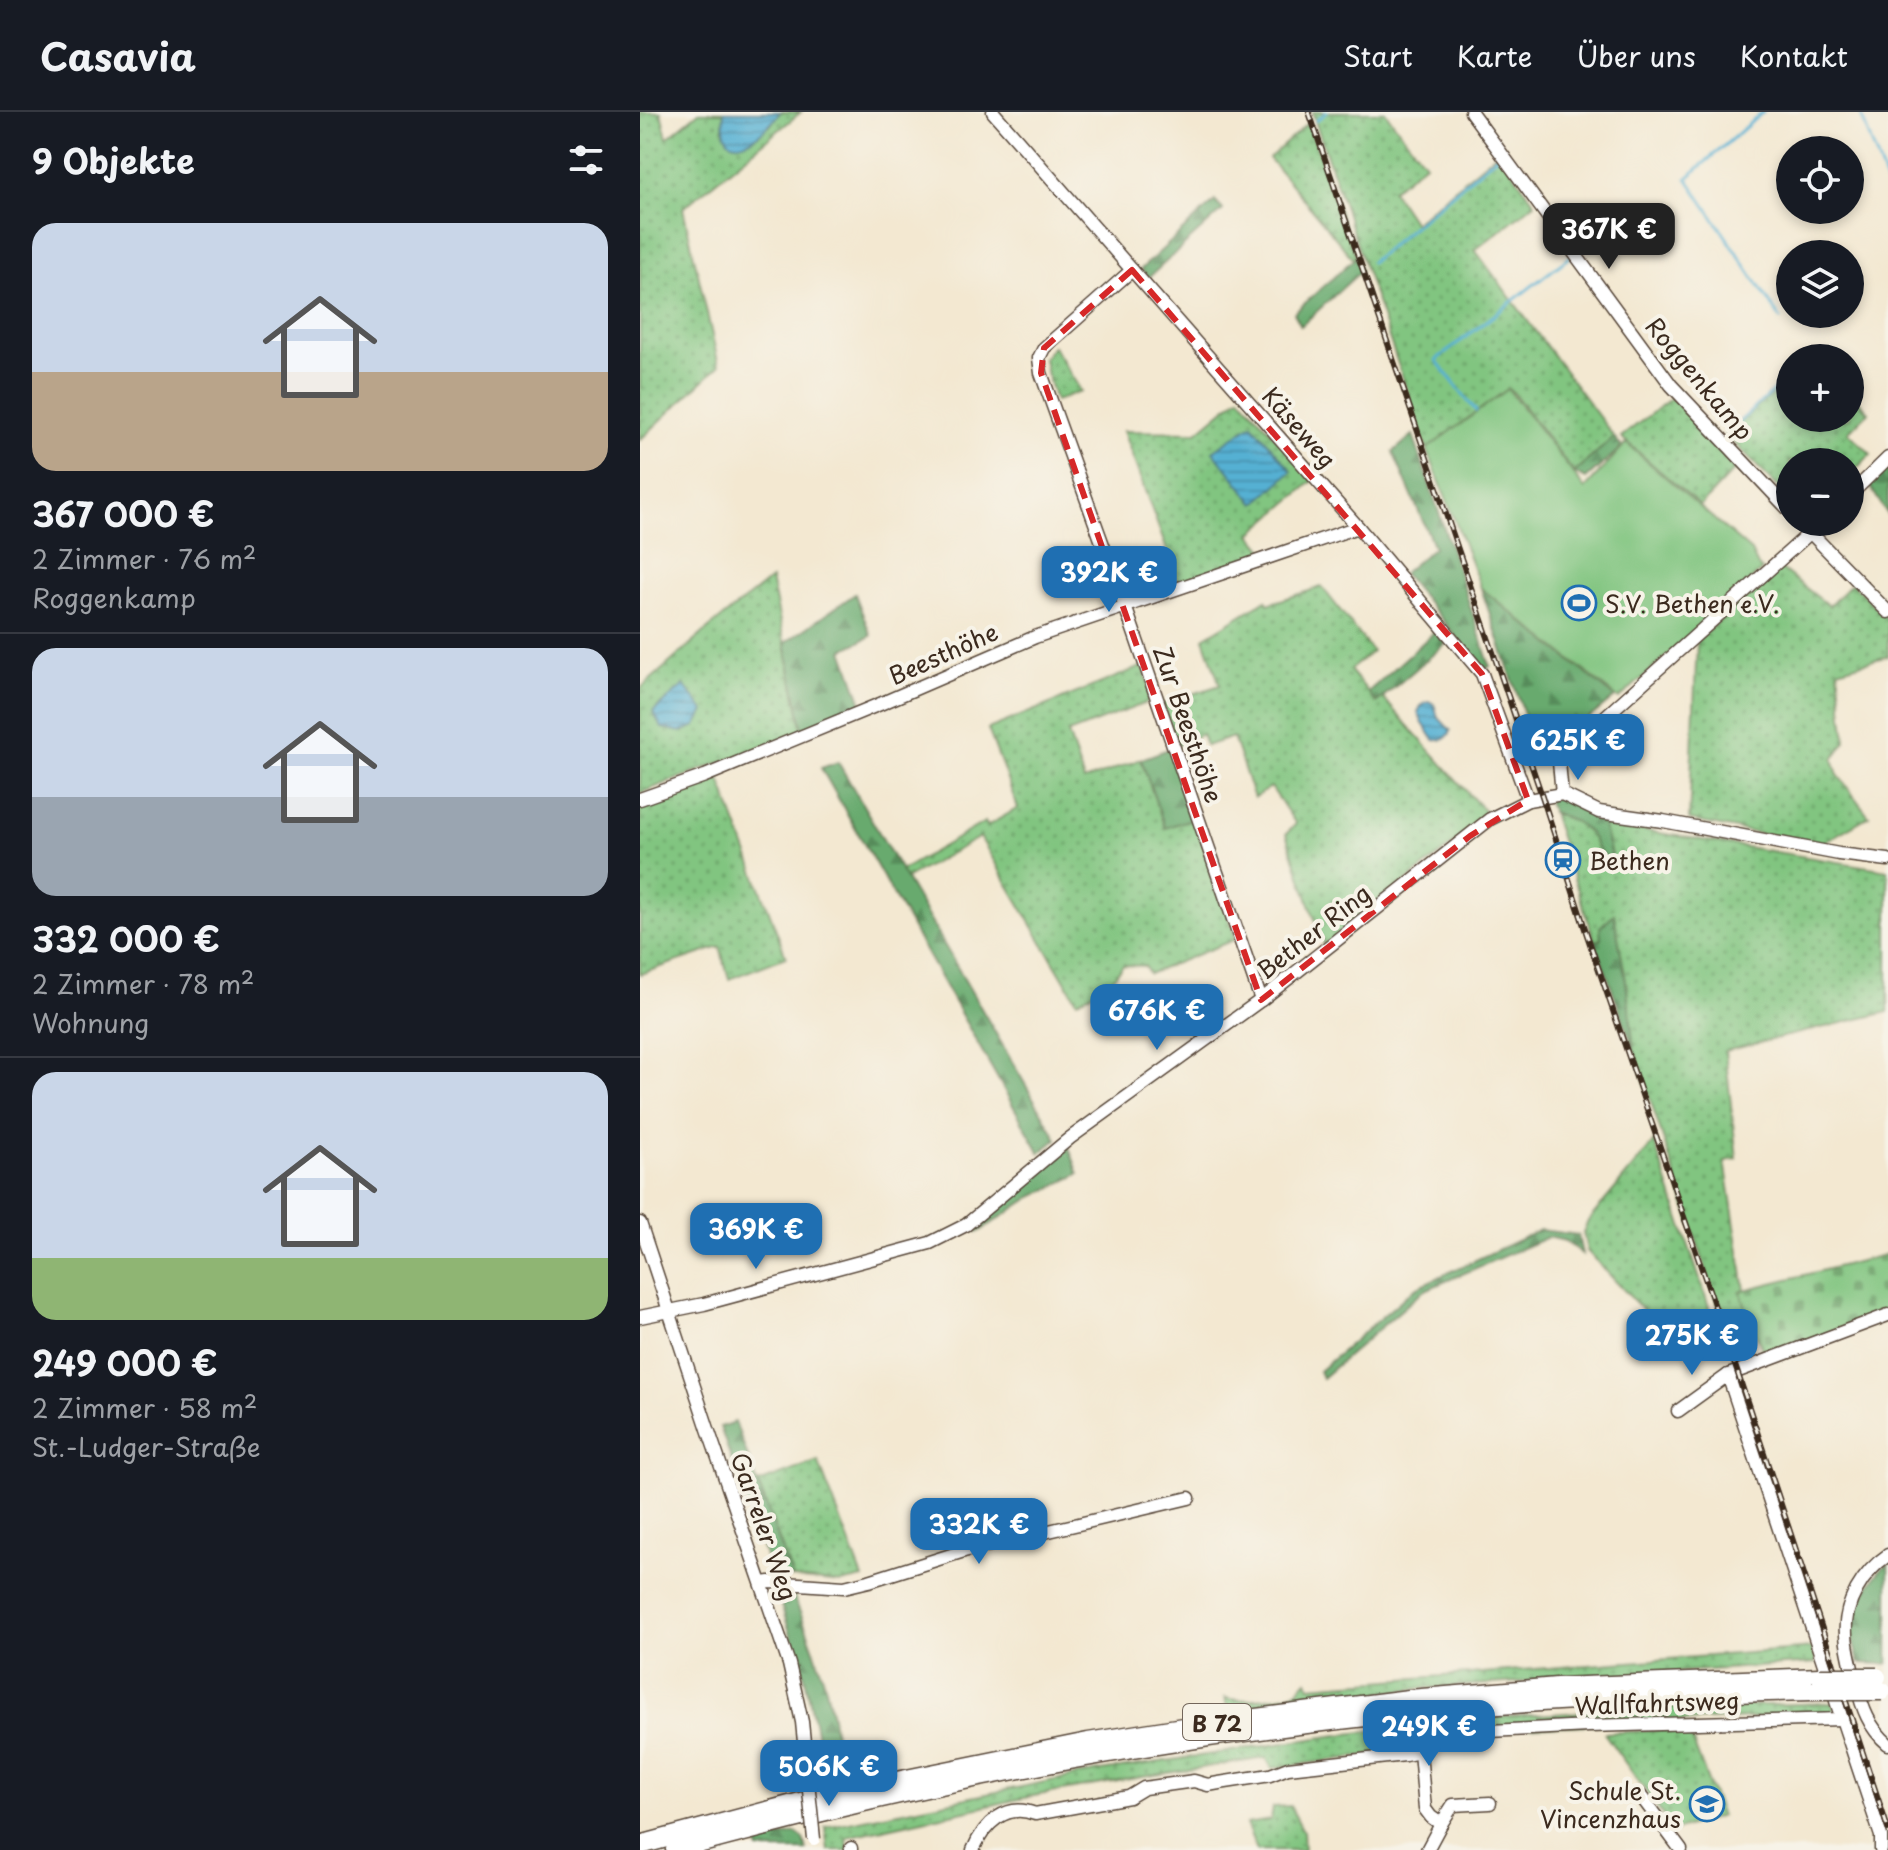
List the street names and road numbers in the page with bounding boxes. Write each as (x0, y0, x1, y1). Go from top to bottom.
street label: Roggenkamp (1638, 309, 1762, 447)
street label: Käseweg (1254, 378, 1346, 476)
street label: Beesthöhe (883, 613, 1003, 693)
street label: Zur Beesthöhe (1145, 640, 1233, 808)
street label: Bether Ring (1248, 875, 1378, 987)
street label: Garreler Weg (723, 1447, 807, 1605)
street label: Wallfahrtsweg (1574, 1681, 1740, 1723)
road number: B 72 (1183, 1704, 1251, 1740)

